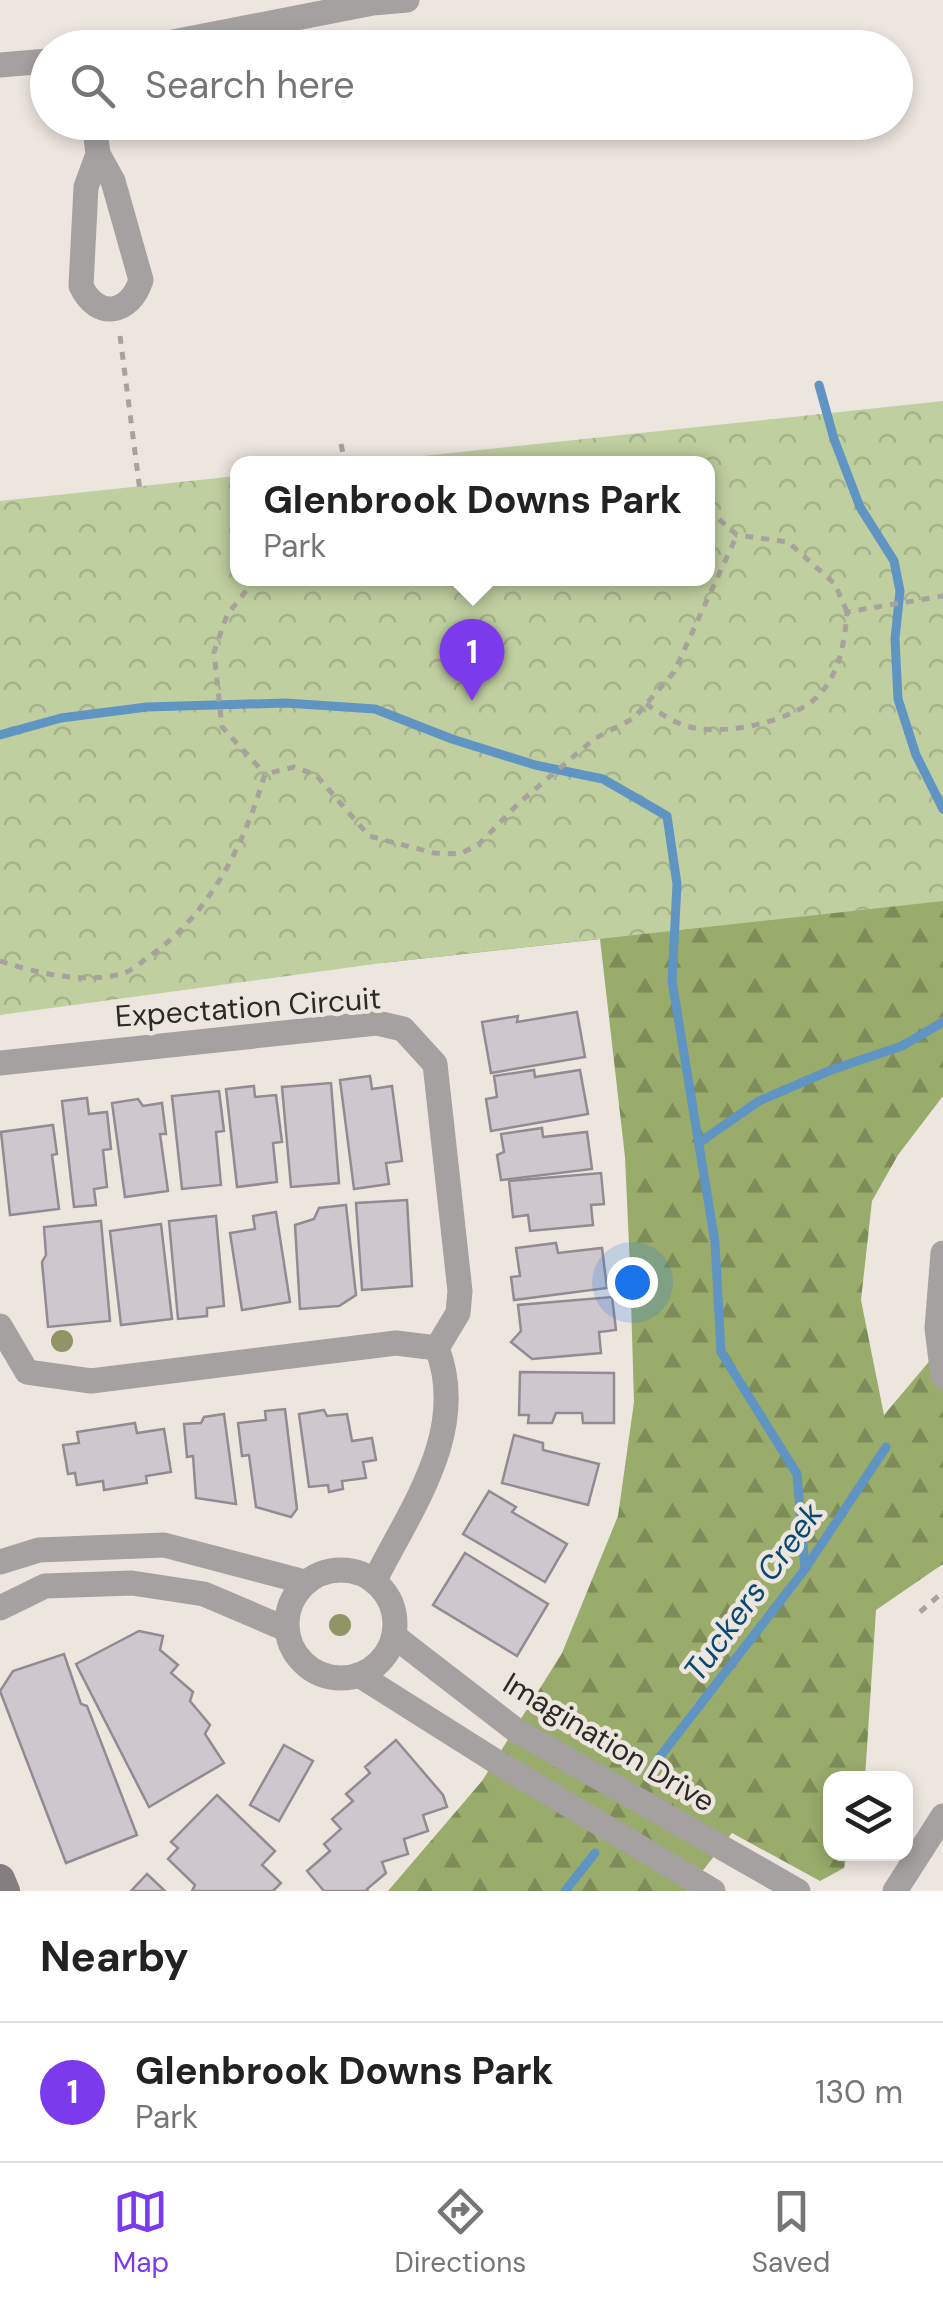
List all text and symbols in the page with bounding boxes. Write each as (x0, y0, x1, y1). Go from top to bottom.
search box (30, 30, 913, 140)
icon: search (65, 58, 120, 113)
text: Search here (145, 60, 355, 110)
popup (230, 456, 715, 586)
text: Glenbrook Downs Park (263, 475, 682, 525)
text: Park (263, 525, 326, 567)
pin: 1 (440, 618, 504, 701)
street label: Expectation Circuit (114, 978, 382, 1036)
your location (607, 1257, 658, 1308)
water label: Tuckers Creek (674, 1494, 832, 1690)
street label: Imagination Drive (496, 1663, 722, 1821)
map controls (823, 1771, 913, 1861)
button: layers (823, 1771, 913, 1861)
text: Nearby (40, 1929, 189, 1984)
text: Glenbrook Downs Park (135, 2046, 553, 2096)
text: 1 (67, 2071, 78, 2113)
text: 130 m (815, 2071, 903, 2113)
text: Park (135, 2096, 198, 2138)
tab: Map (113, 2184, 169, 2281)
tab: Directions (395, 2184, 526, 2281)
tab: Saved (752, 2184, 830, 2281)

